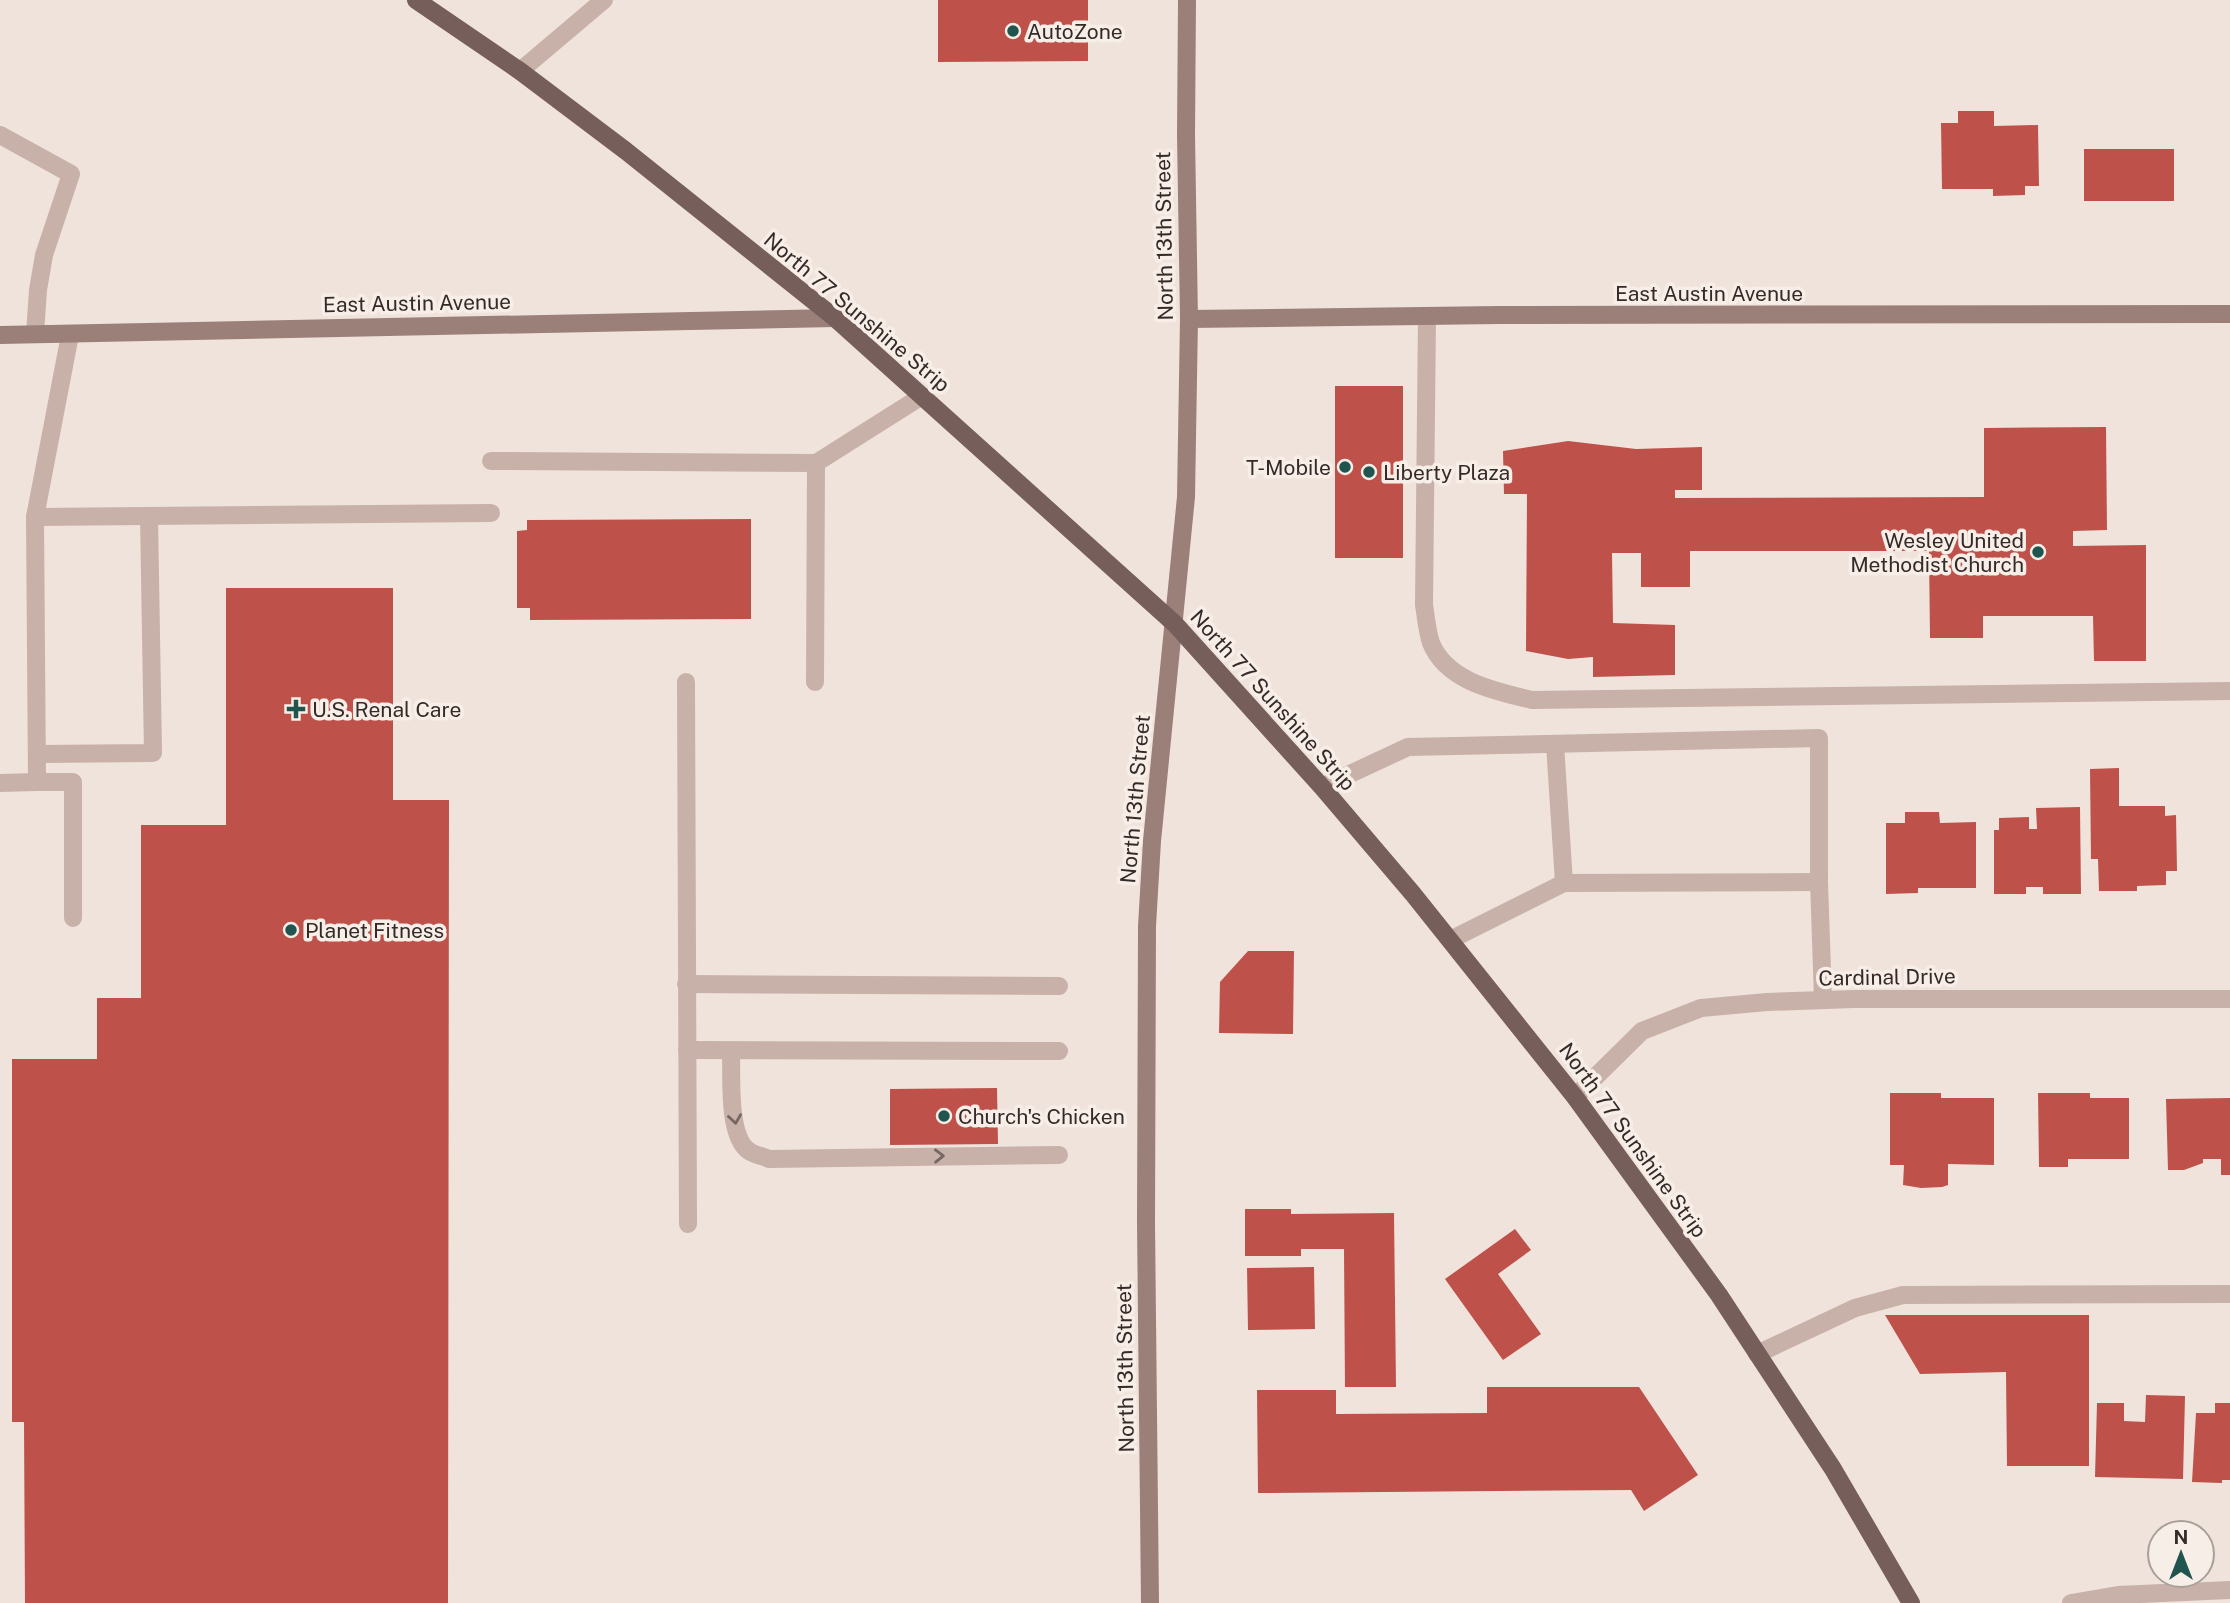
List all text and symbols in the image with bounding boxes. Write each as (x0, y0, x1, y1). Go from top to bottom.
place label: AutoZone (1027, 19, 1123, 44)
marker: AutoZone (1005, 23, 1021, 39)
street label: North 13th Street (1150, 151, 1178, 321)
street label: North 77 Sunshine Strip (759, 227, 955, 397)
street label: East Austin Avenue (1615, 281, 1803, 306)
street label: East Austin Avenue (323, 289, 511, 317)
place label: T-Mobile (1246, 455, 1331, 480)
marker: T-Mobile (1337, 459, 1353, 475)
place label: Liberty Plaza (1383, 460, 1510, 485)
marker: Liberty Plaza (1361, 464, 1377, 480)
place label: Wesley United Methodist Church (1850, 528, 2024, 577)
marker: Wesley United Methodist Church (2030, 544, 2046, 560)
street label: North 77 Sunshine Strip (1185, 604, 1361, 796)
place label: U.S. Renal Care (312, 697, 461, 722)
marker: U.S. Renal Care (286, 699, 306, 719)
street label: North 13th Street (1115, 714, 1155, 884)
place label: Planet Fitness (305, 918, 444, 943)
marker: Planet Fitness (283, 922, 299, 938)
street label: Cardinal Drive (1818, 963, 1956, 991)
street label: North 77 Sunshine Strip (1554, 1038, 1712, 1242)
place label: Church's Chicken (958, 1104, 1125, 1129)
marker: Church's Chicken (936, 1108, 952, 1124)
one-way arrow (727, 1113, 742, 1125)
one-way arrow (934, 1149, 945, 1164)
street label: North 13th Street (1111, 1283, 1139, 1453)
north arrow (2146, 1519, 2216, 1589)
text: N (2174, 1526, 2188, 1548)

